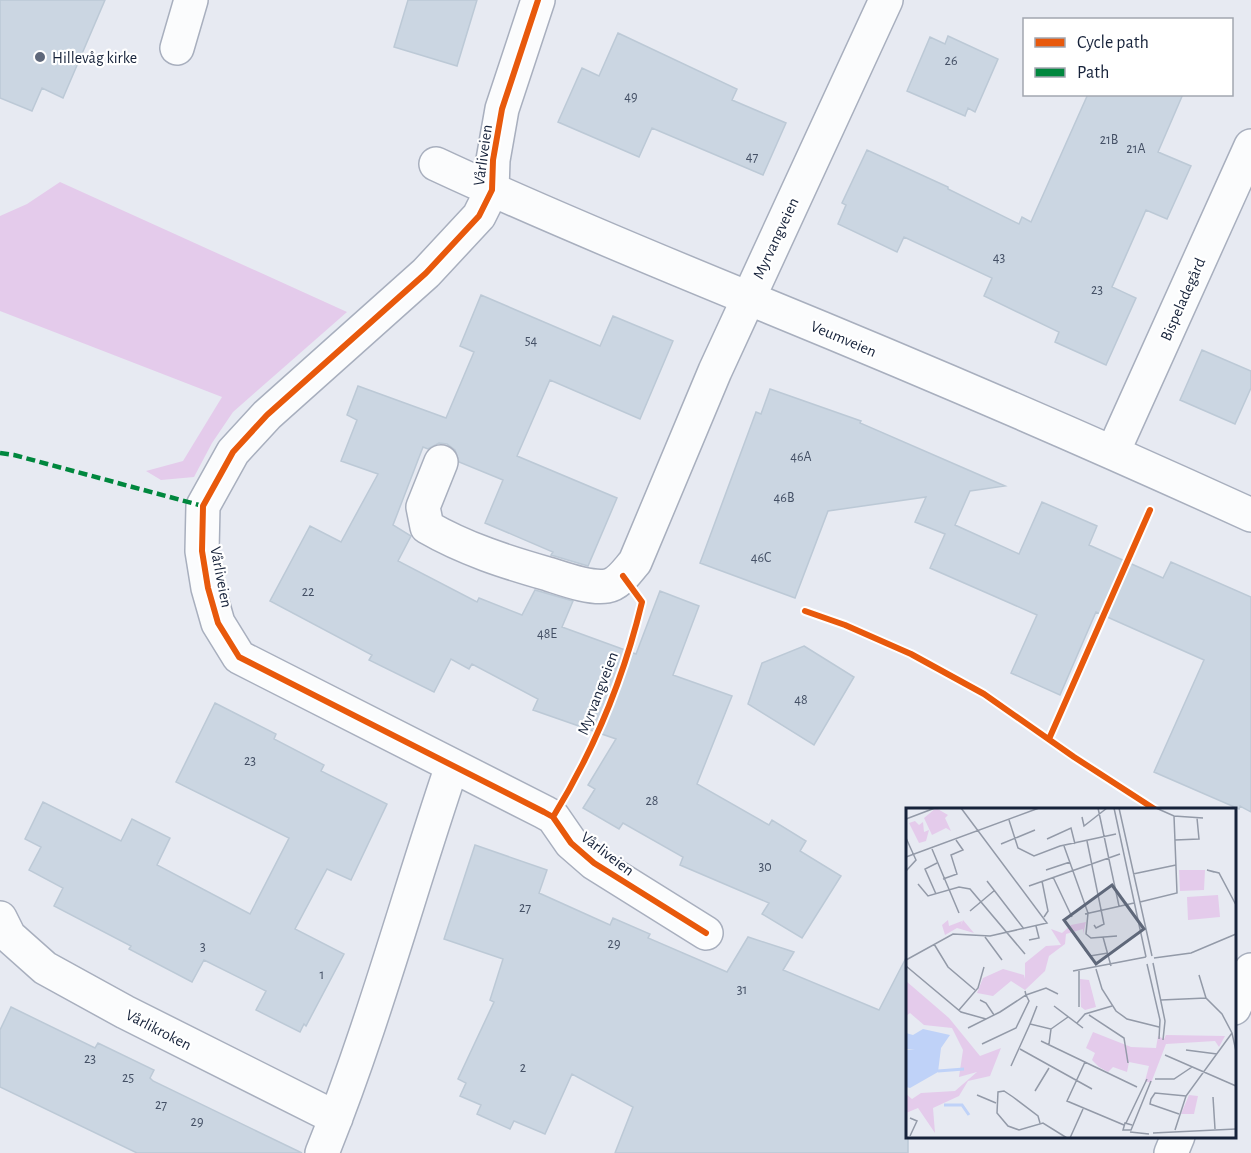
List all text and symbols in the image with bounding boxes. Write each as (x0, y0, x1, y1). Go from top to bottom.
legend (1023, 18, 1233, 96)
text: Cycle path (1077, 34, 1149, 52)
marker: Hillevåg kirke (33, 50, 47, 64)
place label: Hillevåg kirke (52, 50, 137, 66)
house number: 26 (945, 54, 957, 68)
text: Path (1077, 64, 1109, 82)
house number: 49 (624, 90, 638, 104)
street label: Vårliveien (471, 123, 495, 187)
house number: 21B (1100, 133, 1118, 147)
house number: 21A (1126, 142, 1146, 156)
house number: 47 (746, 150, 758, 164)
street label: Myrvangveien (750, 195, 803, 282)
house number: 43 (993, 251, 1005, 265)
street label: Bispeladegård (1158, 256, 1208, 343)
house number: 23 (1091, 283, 1103, 297)
street label: Veumveien (808, 318, 879, 360)
house number: 54 (525, 334, 538, 348)
house number: 46A (790, 450, 812, 464)
house number: 46B (774, 491, 794, 505)
street label: Vårliveien (207, 545, 235, 609)
house number: 46C (751, 551, 771, 565)
house number: 22 (302, 585, 314, 599)
house number: 48E (537, 627, 557, 641)
street label: Myrvangveien (575, 650, 622, 738)
house number: 48 (794, 693, 808, 707)
house number: 23 (244, 754, 256, 768)
house number: 28 (645, 794, 659, 808)
inset map (906, 808, 1236, 1138)
street label: Vårliveien (578, 829, 637, 879)
house number: 30 (758, 860, 772, 874)
house number: 27 (519, 901, 531, 915)
house number: 29 (608, 937, 620, 951)
house number: 3 (200, 940, 206, 954)
house number: 1 (320, 968, 324, 982)
house number: 31 (737, 983, 747, 997)
street label: Vårlikroken (123, 1007, 194, 1053)
house number: 23 (84, 1052, 96, 1066)
house number: 2 (520, 1061, 526, 1075)
house number: 25 (122, 1071, 134, 1085)
house number: 27 (155, 1098, 167, 1112)
house number: 29 (191, 1115, 203, 1129)

